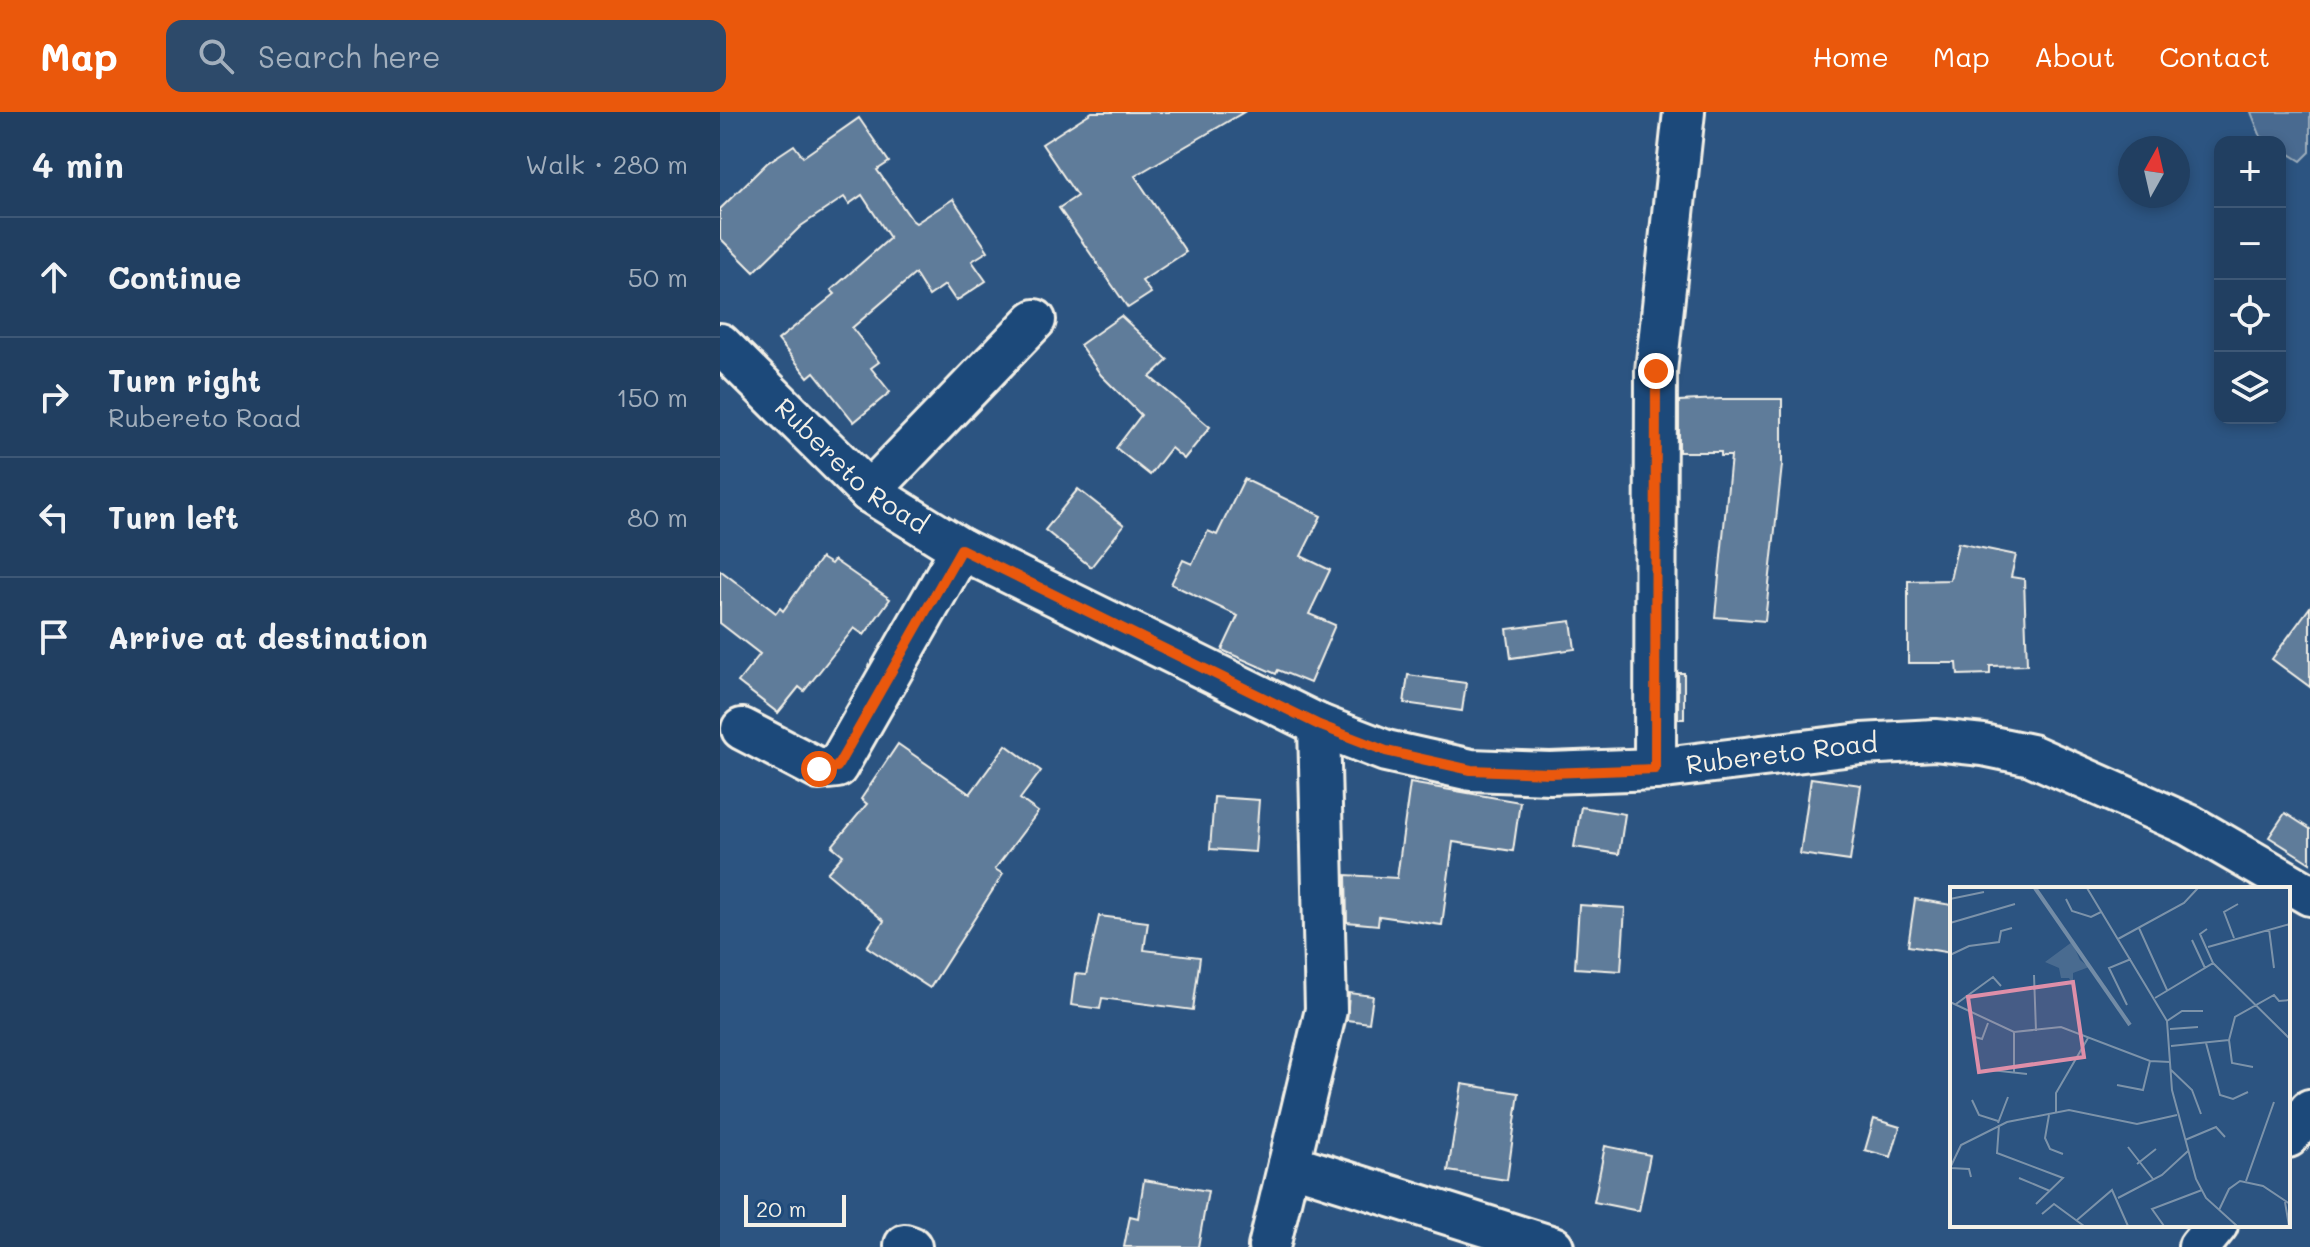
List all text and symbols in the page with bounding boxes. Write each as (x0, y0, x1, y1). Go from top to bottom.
search box (166, 20, 726, 92)
text: Map (40, 31, 118, 81)
icon: search (194, 34, 238, 78)
text: Search here (258, 36, 441, 76)
text: Home (1813, 38, 1889, 74)
text: Map (1933, 38, 1990, 74)
text: About (2034, 38, 2115, 74)
text: Contact (2159, 38, 2270, 74)
north arrow (2118, 136, 2190, 208)
map controls (2214, 136, 2286, 424)
button: + (2214, 136, 2286, 208)
text: 4 min (32, 142, 124, 187)
text: Walk · 280 m (525, 147, 688, 181)
button: − (2214, 208, 2286, 280)
icon: ahead (32, 255, 76, 299)
text: Continue (108, 257, 241, 297)
text: 50 m (628, 260, 688, 294)
button: locate (2214, 280, 2286, 352)
button: layers (2214, 352, 2286, 424)
route end (1638, 353, 1674, 389)
text: Turn right (108, 360, 261, 400)
icon: right (32, 375, 76, 419)
text: 150 m (616, 380, 688, 414)
street label: Rubereto Road (768, 390, 935, 541)
text: Rubereto Road (108, 400, 301, 434)
icon: left (32, 495, 76, 539)
text: Turn left (108, 497, 239, 537)
text: 80 m (627, 500, 688, 534)
icon: arrive (32, 615, 76, 659)
text: Arrive at destination (108, 617, 428, 657)
street label: Rubereto Road (1684, 725, 1878, 781)
route start (801, 751, 837, 787)
inset map (1950, 887, 2290, 1227)
scale bar (744, 1191, 846, 1227)
text: 20 m (756, 1194, 806, 1223)

